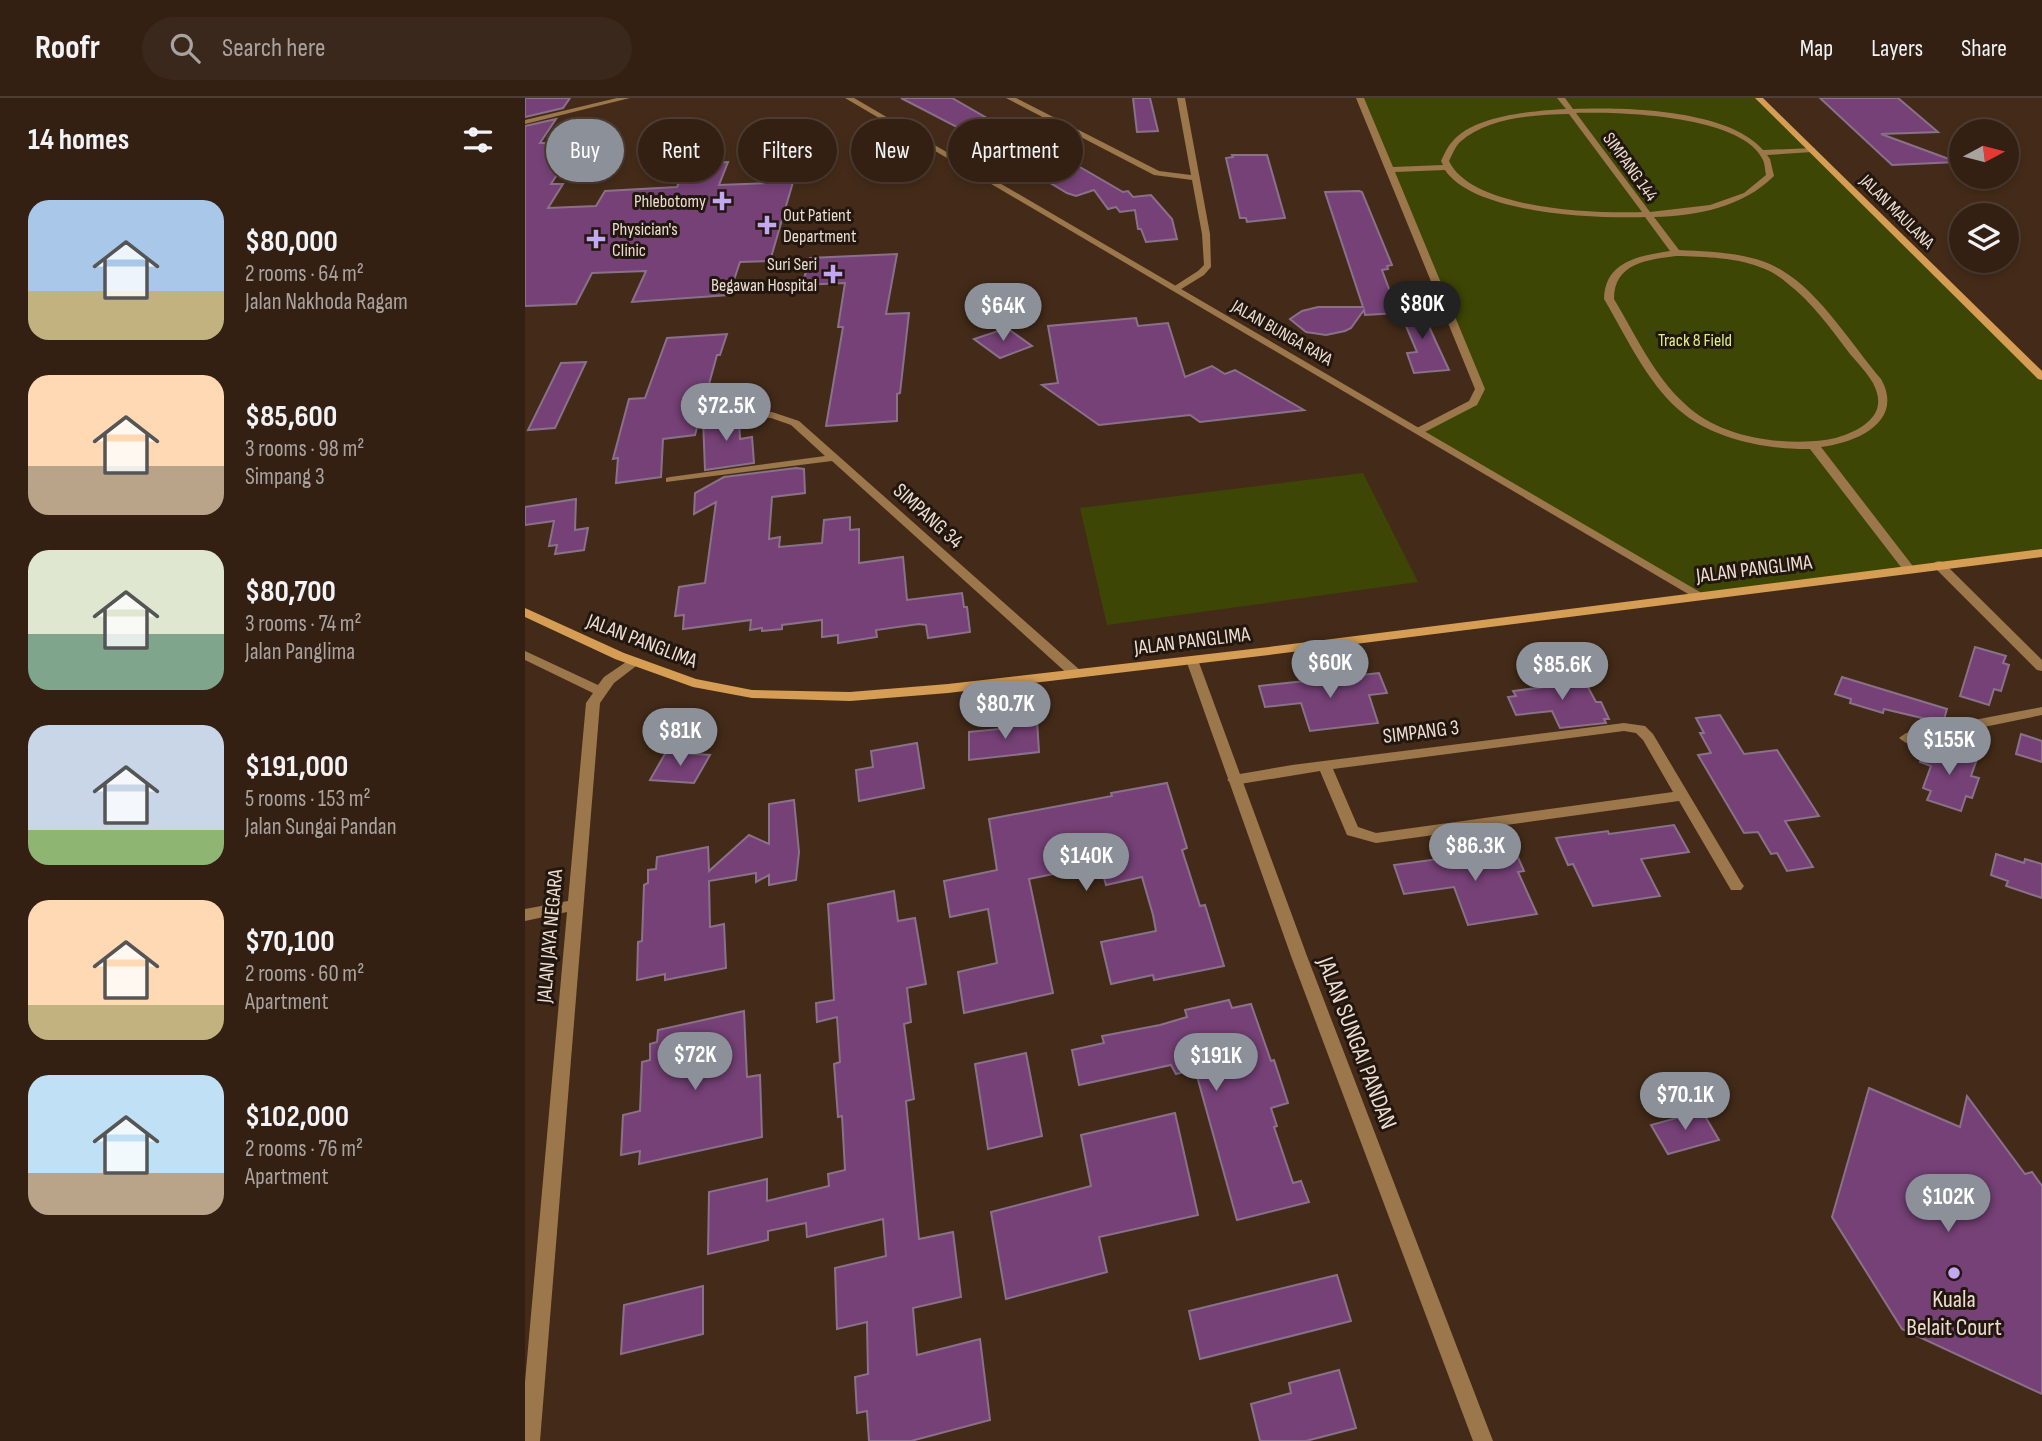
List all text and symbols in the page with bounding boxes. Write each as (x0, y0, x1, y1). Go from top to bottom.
search box (142, 17, 632, 80)
text: Roofr (35, 28, 100, 68)
icon: search (166, 29, 204, 67)
text: Search here (222, 33, 325, 64)
text: Map (1800, 34, 1833, 63)
text: Layers (1871, 34, 1923, 63)
text: Share (1961, 34, 2007, 63)
chip: Buy (546, 119, 624, 182)
chip: Rent (638, 119, 724, 182)
chip: Filters (738, 119, 837, 182)
chip: New (851, 119, 934, 182)
chip: Apartment (948, 119, 1083, 182)
north arrow (1949, 119, 2019, 189)
map controls (1949, 119, 2019, 273)
icon: filters (459, 121, 497, 159)
text: 14 homes (28, 122, 129, 158)
street label: SIMPANG 144 (1598, 129, 1662, 206)
street label: JALAN MAULANA (1855, 170, 1939, 254)
place label: Phlebotomy (634, 191, 706, 212)
marker: Phlebotomy (712, 191, 732, 211)
button: layers (1949, 203, 2019, 273)
place label: Out Patient Department (783, 205, 857, 247)
marker: Out Patient Department (757, 215, 777, 235)
place label: Physician's Clinic (612, 219, 678, 261)
text: $80,000 (245, 224, 338, 260)
icon: home (84, 228, 168, 312)
marker: Physician's Clinic (586, 229, 606, 249)
place label: Suri Seri Begawan Hospital (711, 254, 817, 296)
text: 2 rooms · 64 m² (245, 260, 364, 288)
marker: Suri Seri Begawan Hospital (823, 264, 843, 284)
pin: $80K (1381, 282, 1463, 341)
pin: $64K (962, 284, 1044, 343)
text: Jalan Nakhoda Ragam (245, 288, 408, 316)
text: $80K (1400, 290, 1444, 318)
text: $64K (981, 292, 1025, 320)
street label: JALAN BUNGA RAYA (1227, 295, 1337, 371)
park label: Track 8 Field (1658, 330, 1732, 351)
pin: $72.5K (669, 384, 783, 443)
text: $72.5K (697, 392, 755, 420)
text: $85,600 (245, 399, 337, 435)
icon: home (84, 403, 168, 487)
text: 3 rooms · 98 m² (245, 435, 364, 463)
text: Simpang 3 (245, 463, 325, 491)
street label: SIMPANG 34 (888, 478, 968, 554)
street label: JALAN PANGLIMA (1694, 549, 1814, 589)
text: $80,700 (245, 574, 336, 610)
icon: home (84, 578, 168, 662)
street label: JALAN PANGLIMA (582, 608, 702, 674)
text: 3 rooms · 74 m² (245, 610, 362, 638)
street label: JALAN PANGLIMA (1132, 621, 1252, 661)
text: Jalan Panglima (245, 638, 355, 666)
pin: $60K (1289, 640, 1371, 700)
pin: $85.6K (1505, 642, 1619, 702)
text: $60K (1308, 649, 1352, 677)
text: $85.6K (1532, 651, 1592, 679)
pin: $80.7K (948, 682, 1062, 741)
text: $80.7K (976, 690, 1034, 718)
pin: $81K (639, 708, 721, 768)
street label: SIMPANG 3 (1382, 715, 1460, 749)
text: $81K (658, 717, 702, 745)
pin: $155K (1900, 718, 1998, 777)
text: $155K (1923, 726, 1975, 754)
text: $191,000 (245, 749, 348, 785)
icon: home (84, 753, 168, 837)
text: 5 rooms · 153 m² (245, 785, 371, 813)
text: Jalan Sungai Pandan (245, 813, 397, 841)
pin: $86.3K (1418, 824, 1532, 883)
text: $86.3K (1445, 832, 1505, 860)
pin: $140K (1037, 834, 1135, 893)
text: $140K (1059, 842, 1113, 870)
street label: JALAN JAYA NEGARA (532, 867, 568, 1005)
text: $70,100 (245, 924, 334, 960)
icon: home (84, 928, 168, 1012)
street label: JALAN SUNGAI PANDAN (1310, 952, 1403, 1133)
text: 2 rooms · 60 m² (245, 960, 364, 988)
text: Apartment (245, 988, 329, 1016)
pin: $72K (654, 1032, 736, 1092)
pin: $191K (1167, 1034, 1265, 1093)
text: $72K (673, 1041, 717, 1069)
text: $191K (1190, 1042, 1242, 1070)
pin: $70.1K (1628, 1072, 1742, 1132)
text: $70.1K (1656, 1081, 1714, 1109)
text: $102,000 (245, 1099, 349, 1135)
icon: home (84, 1103, 168, 1187)
text: 2 rooms · 76 m² (245, 1135, 363, 1163)
text: Apartment (245, 1163, 329, 1191)
pin: $102K (1899, 1174, 1997, 1234)
text: $102K (1921, 1183, 1975, 1211)
marker: Kuala Belait Court (1946, 1265, 1962, 1281)
place label: Kuala Belait Court (1906, 1285, 2002, 1342)

